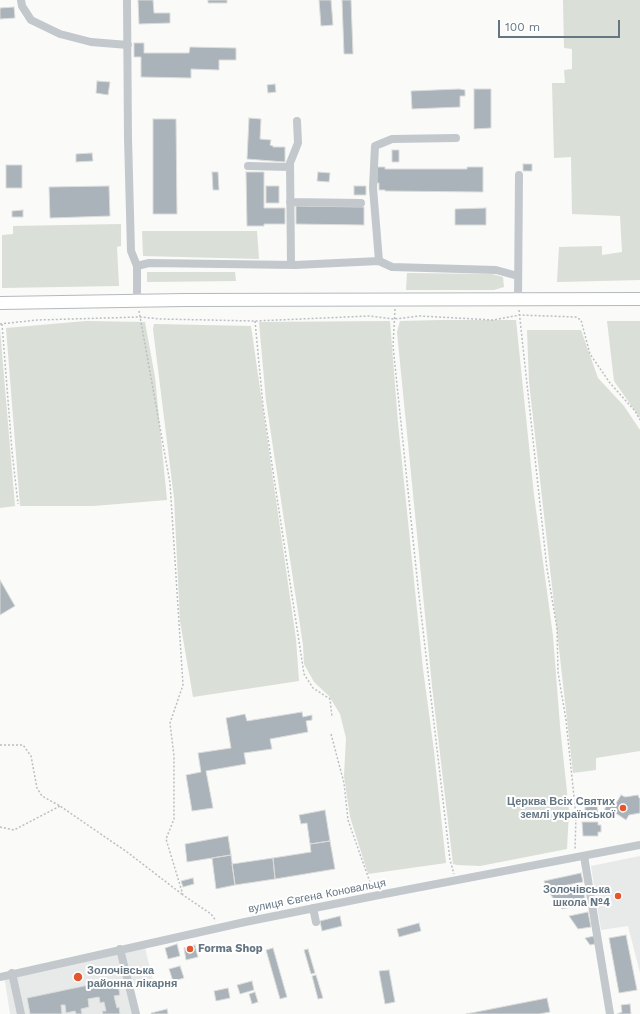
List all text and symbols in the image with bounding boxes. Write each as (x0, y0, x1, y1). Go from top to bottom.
scale bar (500, 12, 622, 38)
text: 100 m (505, 20, 540, 34)
place label: Церква Всіх Святих землі української (507, 795, 615, 821)
marker: Церква Всіх Святих землі української (618, 803, 628, 813)
street label: вулиця Євгена Коновальця (247, 876, 387, 916)
place label: Золочівська школа №4 (543, 883, 610, 909)
marker: Золочівська школа №4 (613, 891, 623, 901)
place label: Forma Shop (198, 942, 263, 956)
marker: Forma Shop (185, 944, 195, 954)
place label: Золочівська районна лікарня (87, 964, 177, 990)
marker: Золочівська районна лікарня (72, 971, 84, 983)

